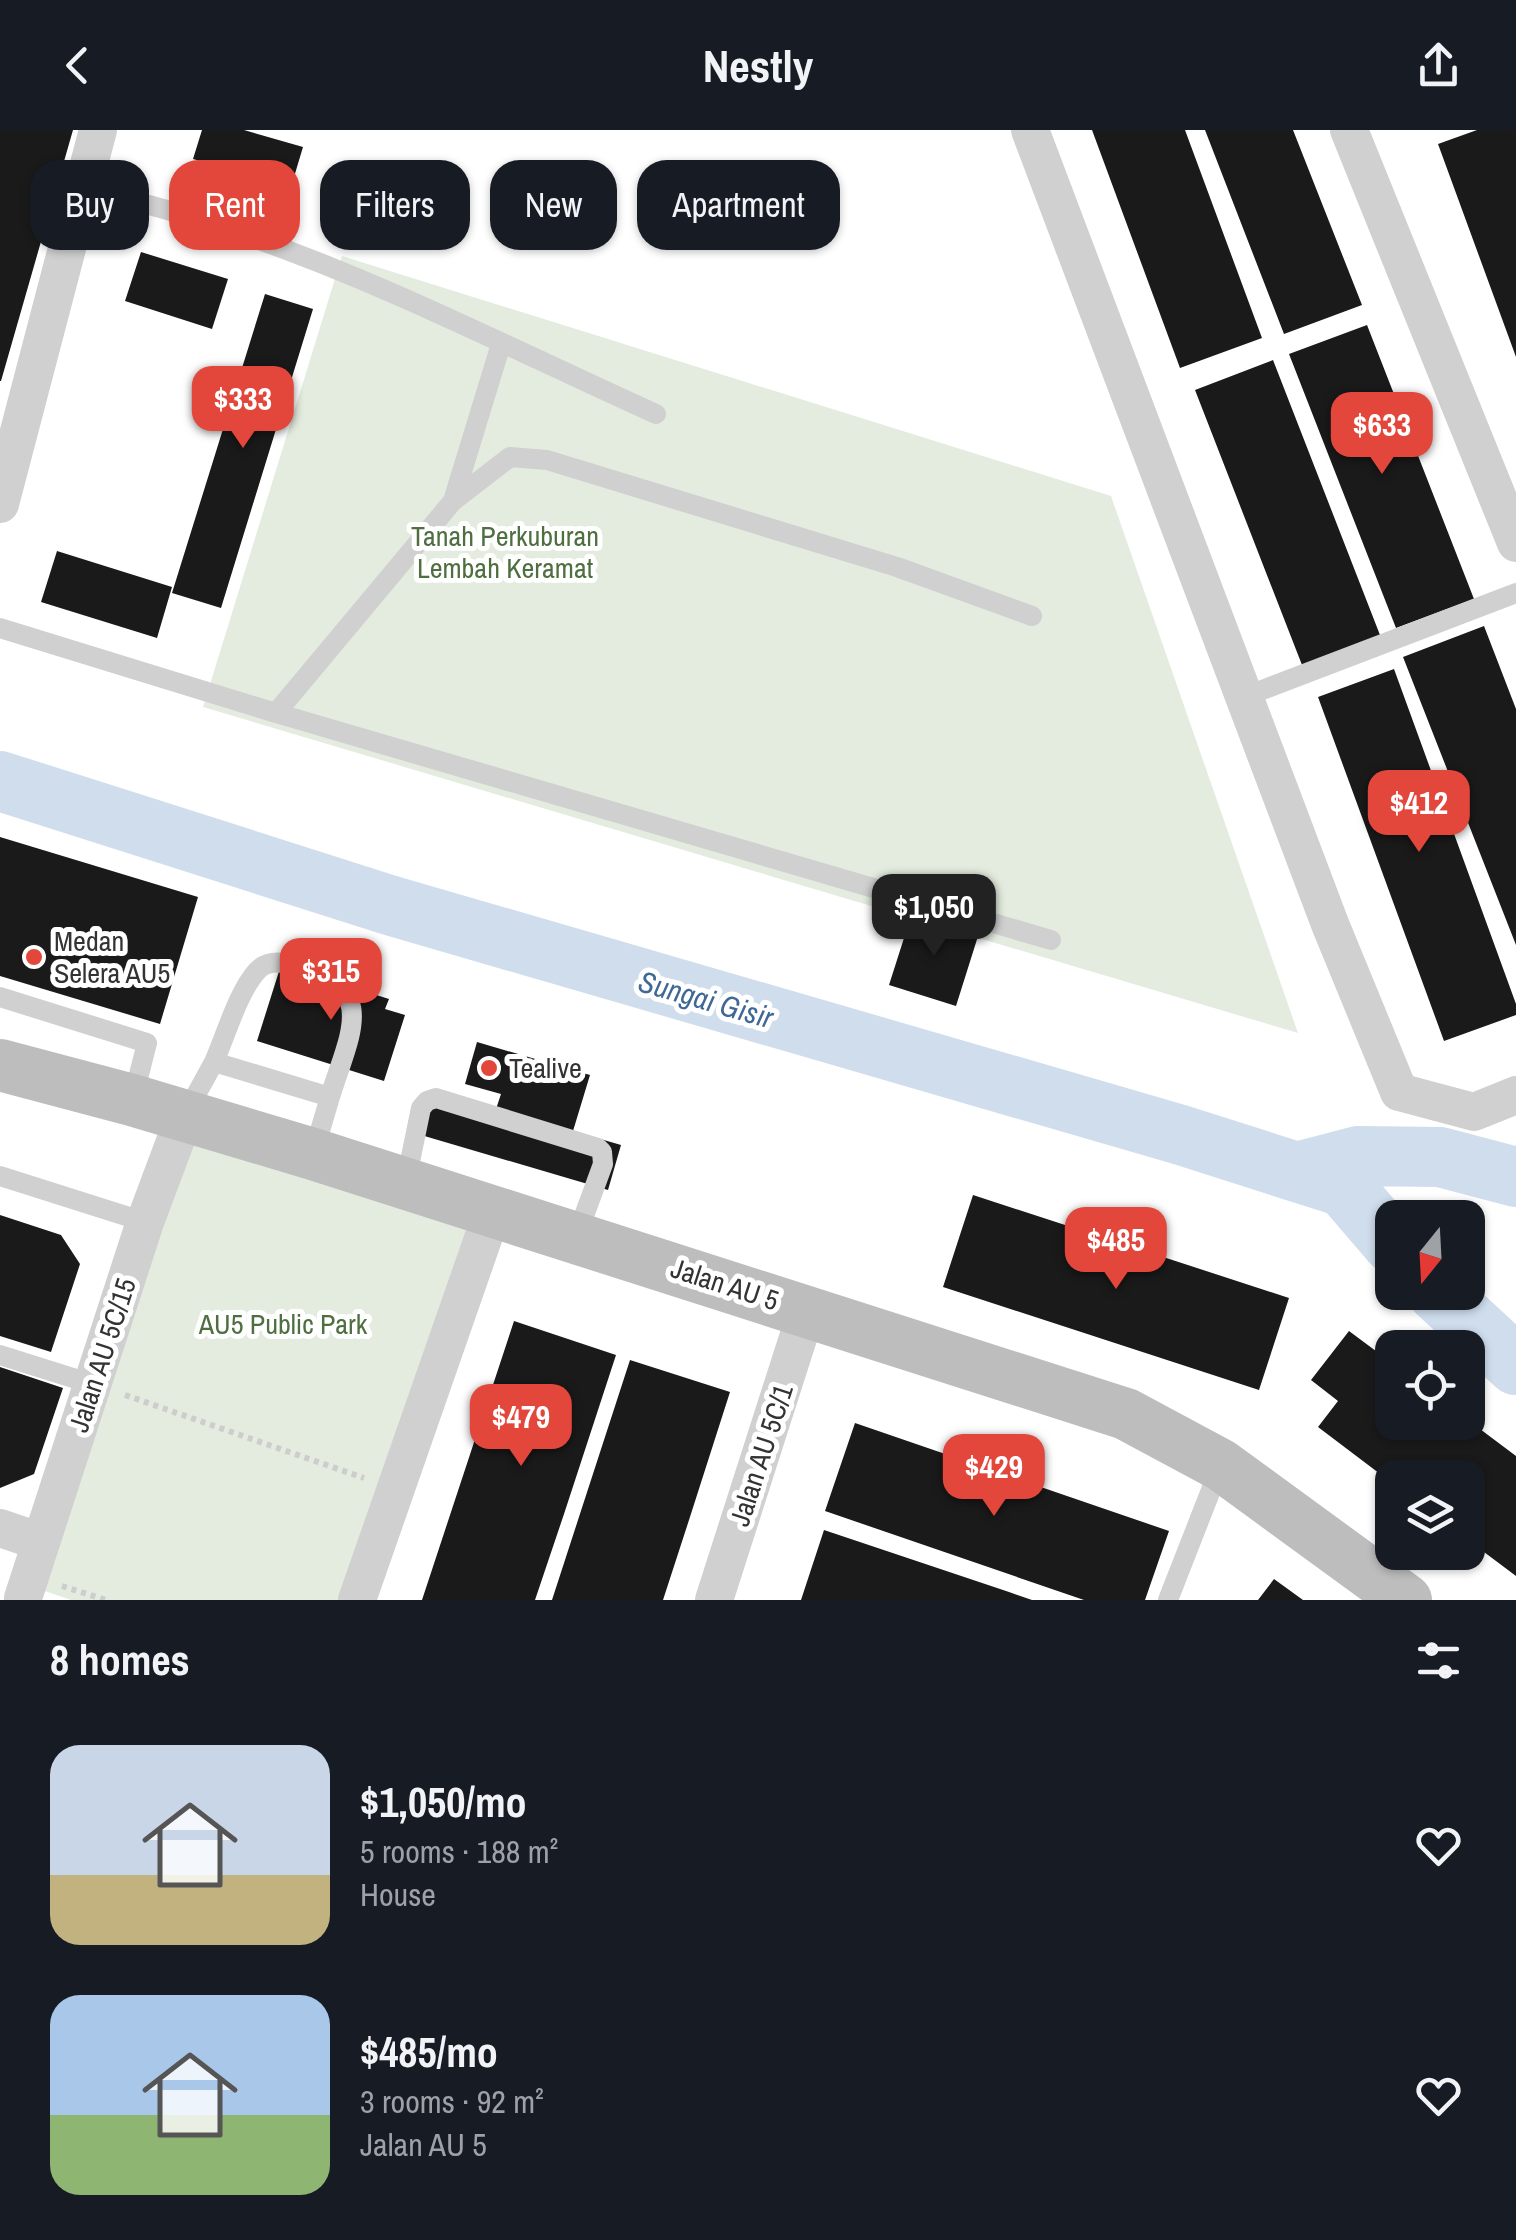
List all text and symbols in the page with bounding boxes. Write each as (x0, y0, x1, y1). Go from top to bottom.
text: Nestly (703, 35, 813, 96)
icon: back (50, 38, 105, 93)
icon: share (1411, 38, 1466, 93)
chip: Buy (30, 160, 149, 250)
chip: Rent (169, 160, 300, 250)
chip: Filters (320, 160, 470, 250)
chip: New (490, 160, 617, 250)
chip: Apartment (637, 160, 840, 250)
pin: $333 (184, 366, 302, 451)
text: $333 (214, 377, 272, 420)
pin: $633 (1323, 392, 1441, 477)
text: $633 (1353, 403, 1411, 446)
park label: Tanah Perkuburan Lembah Keramat (411, 517, 599, 587)
pin: $412 (1360, 770, 1478, 855)
text: $412 (1390, 781, 1448, 824)
pin: $1,050 (853, 874, 1015, 959)
text: $1,050 (894, 885, 974, 928)
place label: Medan Selera AU5 (54, 922, 170, 992)
pin: $315 (272, 938, 390, 1023)
marker: Medan Selera AU5 (23, 946, 45, 968)
text: $315 (302, 949, 360, 992)
water label: Sungai Gisir (634, 961, 779, 1037)
place label: Tealive (509, 1049, 582, 1087)
marker: Tealive (478, 1057, 500, 1079)
north arrow (1375, 1200, 1485, 1310)
map controls (1375, 1200, 1485, 1570)
pin: $485 (1057, 1207, 1175, 1292)
text: $485 (1087, 1218, 1145, 1261)
street label: Jalan AU 5 (666, 1249, 784, 1319)
street label: Jalan AU 5C/15 (59, 1273, 145, 1437)
park label: AU5 Public Park (198, 1305, 368, 1343)
button: locate (1375, 1330, 1485, 1440)
street label: Jalan AU 5C/1 (720, 1379, 802, 1531)
pin: $479 (462, 1384, 580, 1469)
text: $479 (492, 1395, 550, 1438)
pin: $429 (935, 1434, 1053, 1519)
text: $429 (965, 1445, 1023, 1488)
button: layers (1375, 1460, 1485, 1570)
text: 8 homes (50, 1632, 190, 1688)
icon: filters (1411, 1633, 1466, 1688)
text: $1,050/mo (360, 1774, 527, 1830)
icon: home (130, 1785, 250, 1905)
icon: heart (1411, 1818, 1466, 1873)
text: 5 rooms · 188 m² (360, 1830, 558, 1873)
text: House (360, 1873, 436, 1916)
text: $485/mo (360, 2024, 498, 2080)
icon: home (130, 2035, 250, 2155)
icon: heart (1411, 2068, 1466, 2123)
text: 3 rooms · 92 m² (360, 2080, 544, 2123)
text: Jalan AU 5 (360, 2123, 487, 2166)

